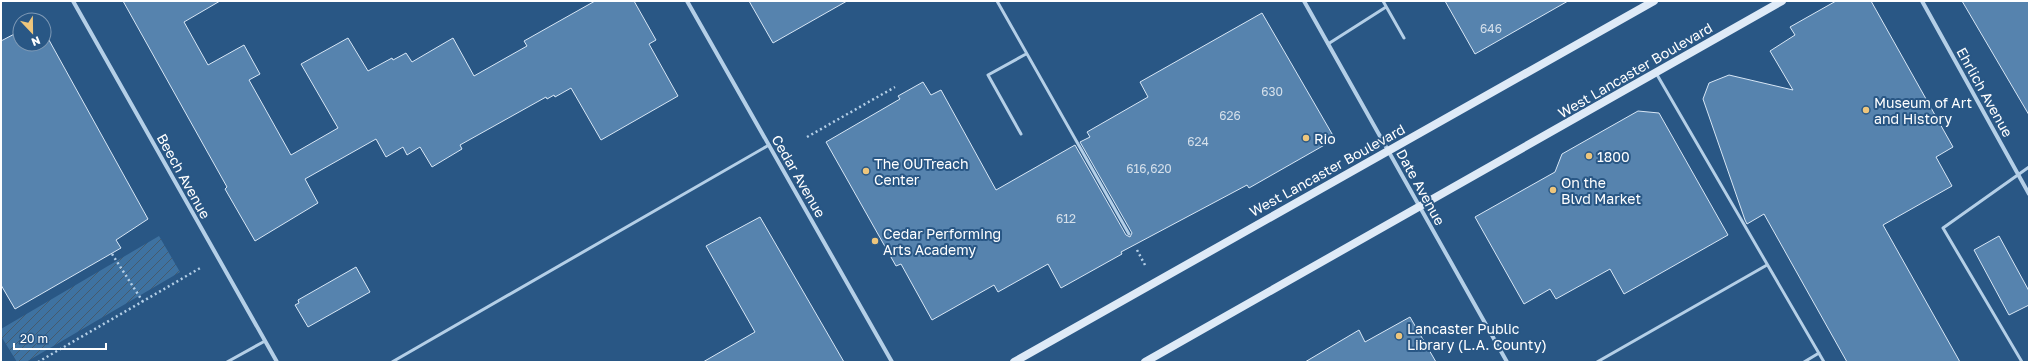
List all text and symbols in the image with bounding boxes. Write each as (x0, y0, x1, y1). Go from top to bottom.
north arrow (12, 12, 52, 52)
street label: West Lancaster Boulevard (1555, 19, 1715, 121)
house number: 646 (1480, 21, 1502, 36)
text: N (30, 34, 42, 49)
street label: Ehrlich Avenue (1953, 44, 2017, 140)
house number: 630 (1261, 84, 1283, 99)
place label: Museum of Art and History (1874, 94, 1972, 127)
marker: Museum of Art and History (1861, 105, 1871, 115)
house number: 626 (1219, 108, 1241, 123)
street label: West Lancaster Boulevard (1246, 120, 1408, 220)
street label: Beech Avenue (154, 130, 214, 222)
place label: Rio (1314, 130, 1336, 147)
street label: Cedar Avenue (769, 132, 829, 220)
marker: Rio (1301, 133, 1311, 143)
house number: 624 (1187, 134, 1209, 149)
street label: Date Avenue (1393, 146, 1449, 228)
place label: 1800 (1597, 148, 1630, 165)
marker: 1800 (1584, 151, 1594, 161)
place label: The OUTreach Center (874, 155, 969, 188)
house number: 616,620 (1126, 161, 1172, 176)
marker: The OUTreach Center (861, 166, 871, 176)
place label: On the Blvd Market (1561, 174, 1641, 207)
marker: On the Blvd Market (1548, 185, 1558, 195)
house number: 612 (1056, 211, 1076, 226)
place label: Cedar Performing Arts Academy (883, 225, 1001, 258)
marker: Cedar Performing Arts Academy (870, 236, 880, 246)
place label: Lancaster Public Library (L.A. County) (1407, 320, 1547, 353)
scale bar (14, 325, 106, 351)
text: 20 m (20, 331, 48, 346)
marker: Lancaster Public Library (L.A. County) (1394, 331, 1404, 341)

